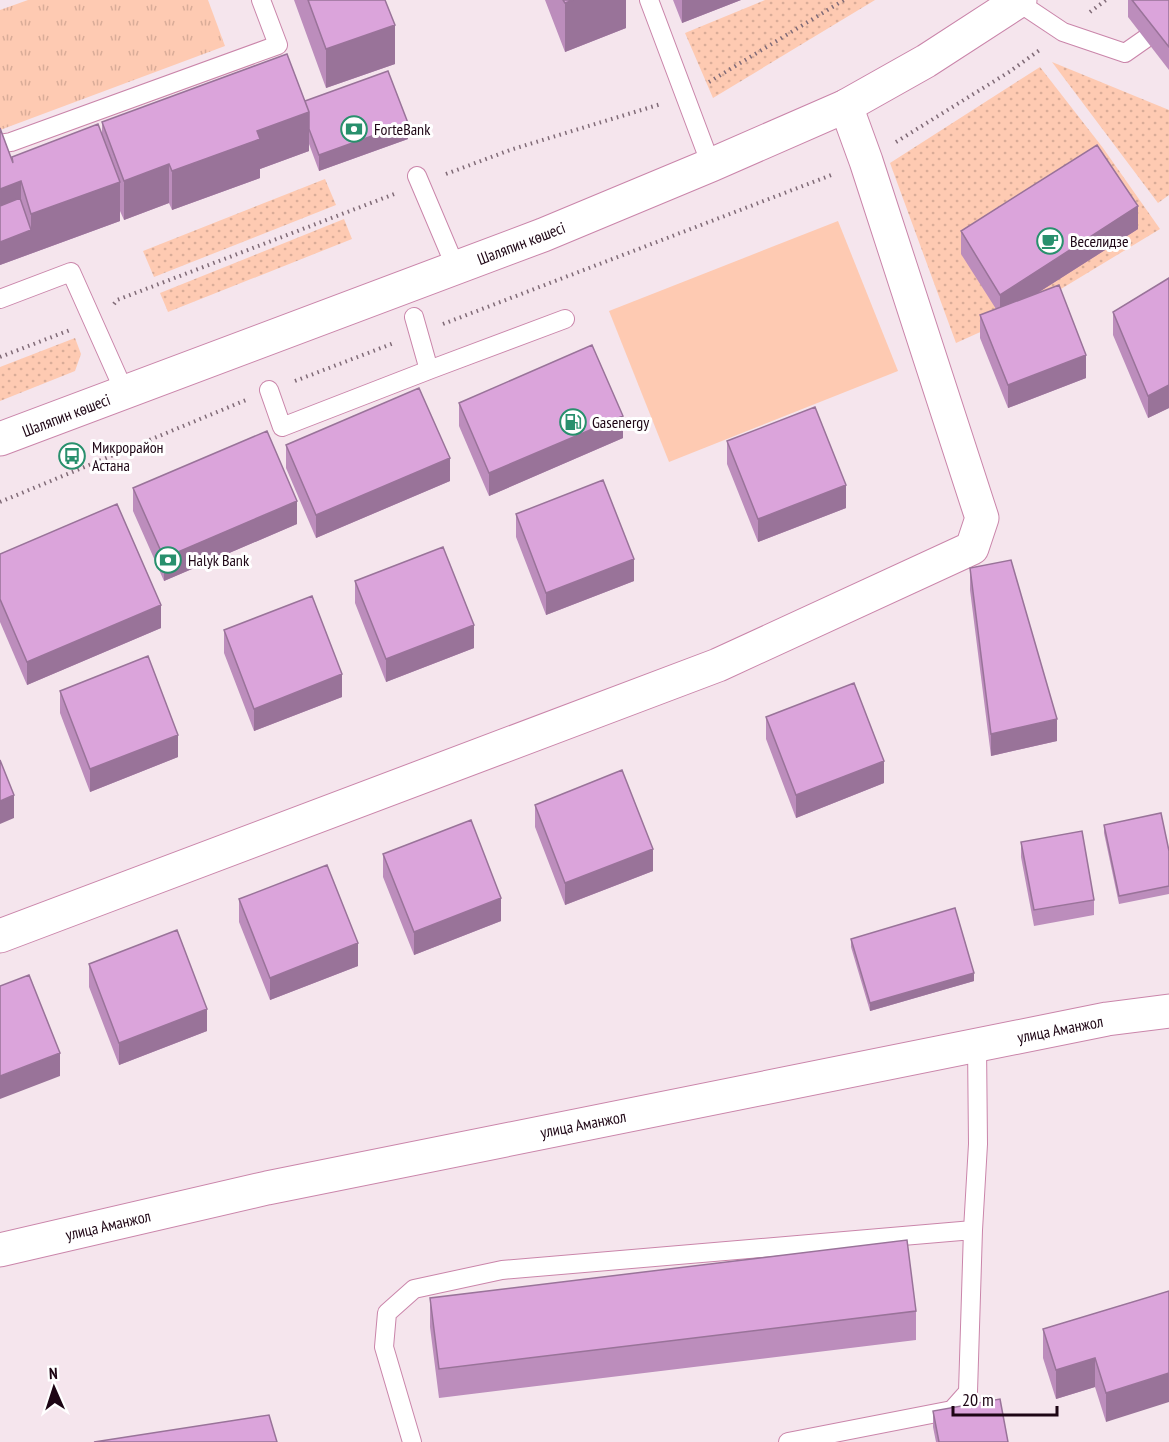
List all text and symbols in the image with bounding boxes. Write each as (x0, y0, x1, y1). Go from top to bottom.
bank icon: ForteBank (339, 114, 369, 144)
place label: ForteBank (374, 119, 431, 139)
street label: Шаляпин көшесі (474, 217, 568, 269)
cafe icon: Веселидзе (1035, 226, 1065, 256)
place label: Веселидзе (1070, 231, 1129, 251)
street label: Шаляпин көшесі (19, 389, 113, 441)
fuel station icon: Gasenergy (558, 407, 588, 437)
place label: Gasenergy (592, 412, 649, 432)
place label: Микрорайон Астана (92, 437, 164, 475)
bus stop icon: Микрорайон Астана (57, 441, 87, 471)
bank icon: Halyk Bank (153, 545, 183, 575)
place label: Halyk Bank (188, 550, 250, 570)
street label: улица Аманжол (1015, 1011, 1105, 1047)
street label: улица Аманжол (538, 1106, 628, 1142)
street label: улица Аманжол (63, 1205, 153, 1245)
north arrow (24, 1358, 84, 1418)
text: N (48, 1363, 58, 1383)
scale bar (953, 1379, 1056, 1417)
text: 20 m (962, 1388, 994, 1411)

